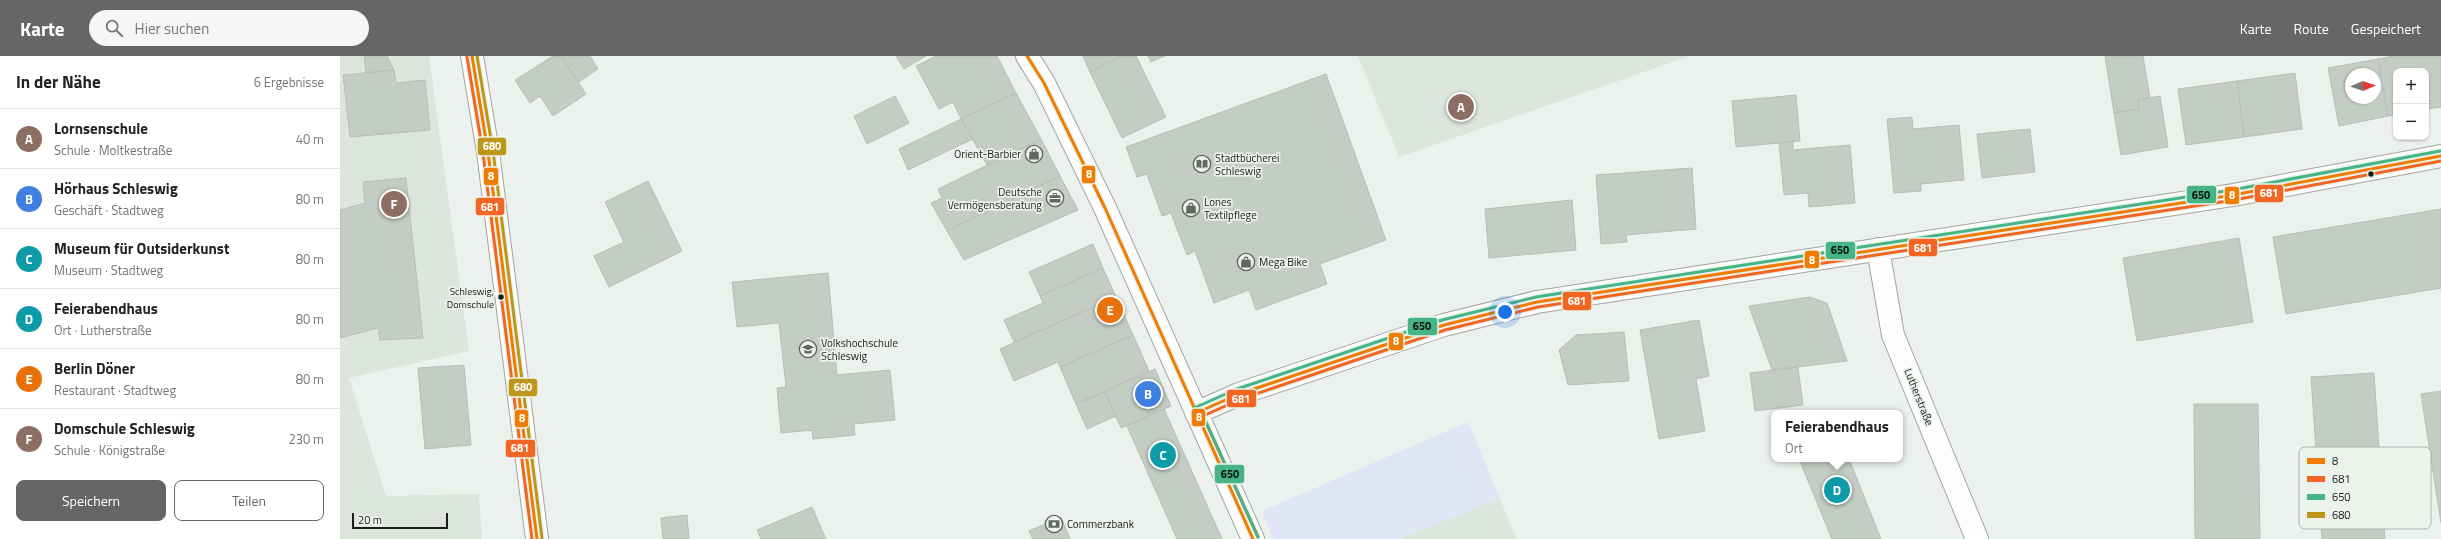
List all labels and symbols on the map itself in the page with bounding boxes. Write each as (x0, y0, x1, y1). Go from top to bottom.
north arrow (2345, 68, 2381, 104)
pin: A (1448, 92, 1474, 122)
line badge: 680 (477, 137, 507, 156)
text: 680 (483, 138, 501, 154)
shop icon: Orient-Barbier (1024, 144, 1044, 164)
place label: Orient-Barbier (954, 146, 1021, 162)
place label: Stadtbücherei Schleswig (1215, 150, 1279, 179)
library icon: Stadtbücherei Schleswig (1192, 154, 1212, 174)
line badge: 8 (1081, 165, 1096, 184)
text: 8 (1086, 166, 1092, 182)
line badge: 8 (483, 167, 499, 186)
text: 8 (488, 168, 494, 184)
unlabelled marker (2366, 169, 2376, 179)
place label: Deutsche Vermögensberatung (947, 184, 1042, 213)
line badge: 681 (2254, 184, 2284, 203)
line badge: 650 (2186, 185, 2217, 204)
text: 681 (2260, 185, 2278, 201)
line badge: 8 (2224, 186, 2240, 205)
text: 650 (2192, 187, 2210, 203)
text: 8 (2229, 187, 2235, 203)
office icon: Deutsche Vermögensberatung (1045, 188, 1065, 208)
pin: F (381, 189, 407, 219)
place label: Lones Textilpflege (1204, 194, 1257, 223)
line badge: 681 (475, 197, 505, 216)
shop icon: Lones Textilpflege (1181, 198, 1201, 218)
text: 681 (481, 199, 499, 215)
line badge: 681 (1908, 238, 1938, 257)
text: 681 (1914, 240, 1932, 256)
line badge: 650 (1825, 241, 1856, 260)
text: 650 (1831, 242, 1849, 258)
line badge: 8 (1804, 250, 1820, 269)
shop icon: Mega Bike (1236, 252, 1256, 272)
text: 8 (1809, 252, 1815, 268)
place label: Mega Bike (1259, 254, 1308, 270)
place label: Schleswig, Domschule (447, 284, 494, 312)
line badge: 681 (1562, 291, 1592, 311)
marker: Schleswig, Domschule (496, 292, 506, 302)
text: 681 (1568, 293, 1586, 309)
pin: E (1097, 295, 1123, 325)
your location (1495, 302, 1515, 322)
line badge: 650 (1407, 317, 1438, 336)
text: 650 (1413, 318, 1431, 334)
line badge: 8 (1388, 332, 1404, 351)
text: 8 (1393, 333, 1399, 349)
place label: Volkshochschule Schleswig (821, 335, 898, 364)
school or university icon: Volkshochschule Schleswig (798, 339, 818, 359)
street label: Lutherstraße (1900, 366, 1938, 428)
line badge: 680 (508, 378, 538, 397)
text: 680 (514, 379, 532, 395)
pin: B (1135, 379, 1161, 409)
line badge: 681 (1226, 389, 1257, 408)
text: 681 (1232, 391, 1250, 407)
line badge: 8 (1191, 408, 1206, 427)
line badge: 8 (514, 409, 529, 428)
text: 8 (1196, 409, 1202, 425)
text: 8 (519, 410, 525, 426)
line badge: 681 (505, 439, 536, 458)
text: 681 (511, 440, 529, 456)
pin: C (1150, 440, 1176, 470)
legend (2299, 447, 2431, 529)
text: 8 (2332, 453, 2338, 469)
line badge: 650 (1214, 464, 1245, 484)
text: 650 (1221, 466, 1239, 482)
text: 681 (2332, 471, 2350, 487)
pin: D (1824, 475, 1850, 505)
text: 650 (2332, 489, 2350, 505)
text: 680 (2332, 507, 2350, 523)
scale bar (352, 511, 448, 530)
bank icon: Commerzbank (1044, 514, 1064, 534)
place label: Commerzbank (1067, 516, 1135, 532)

